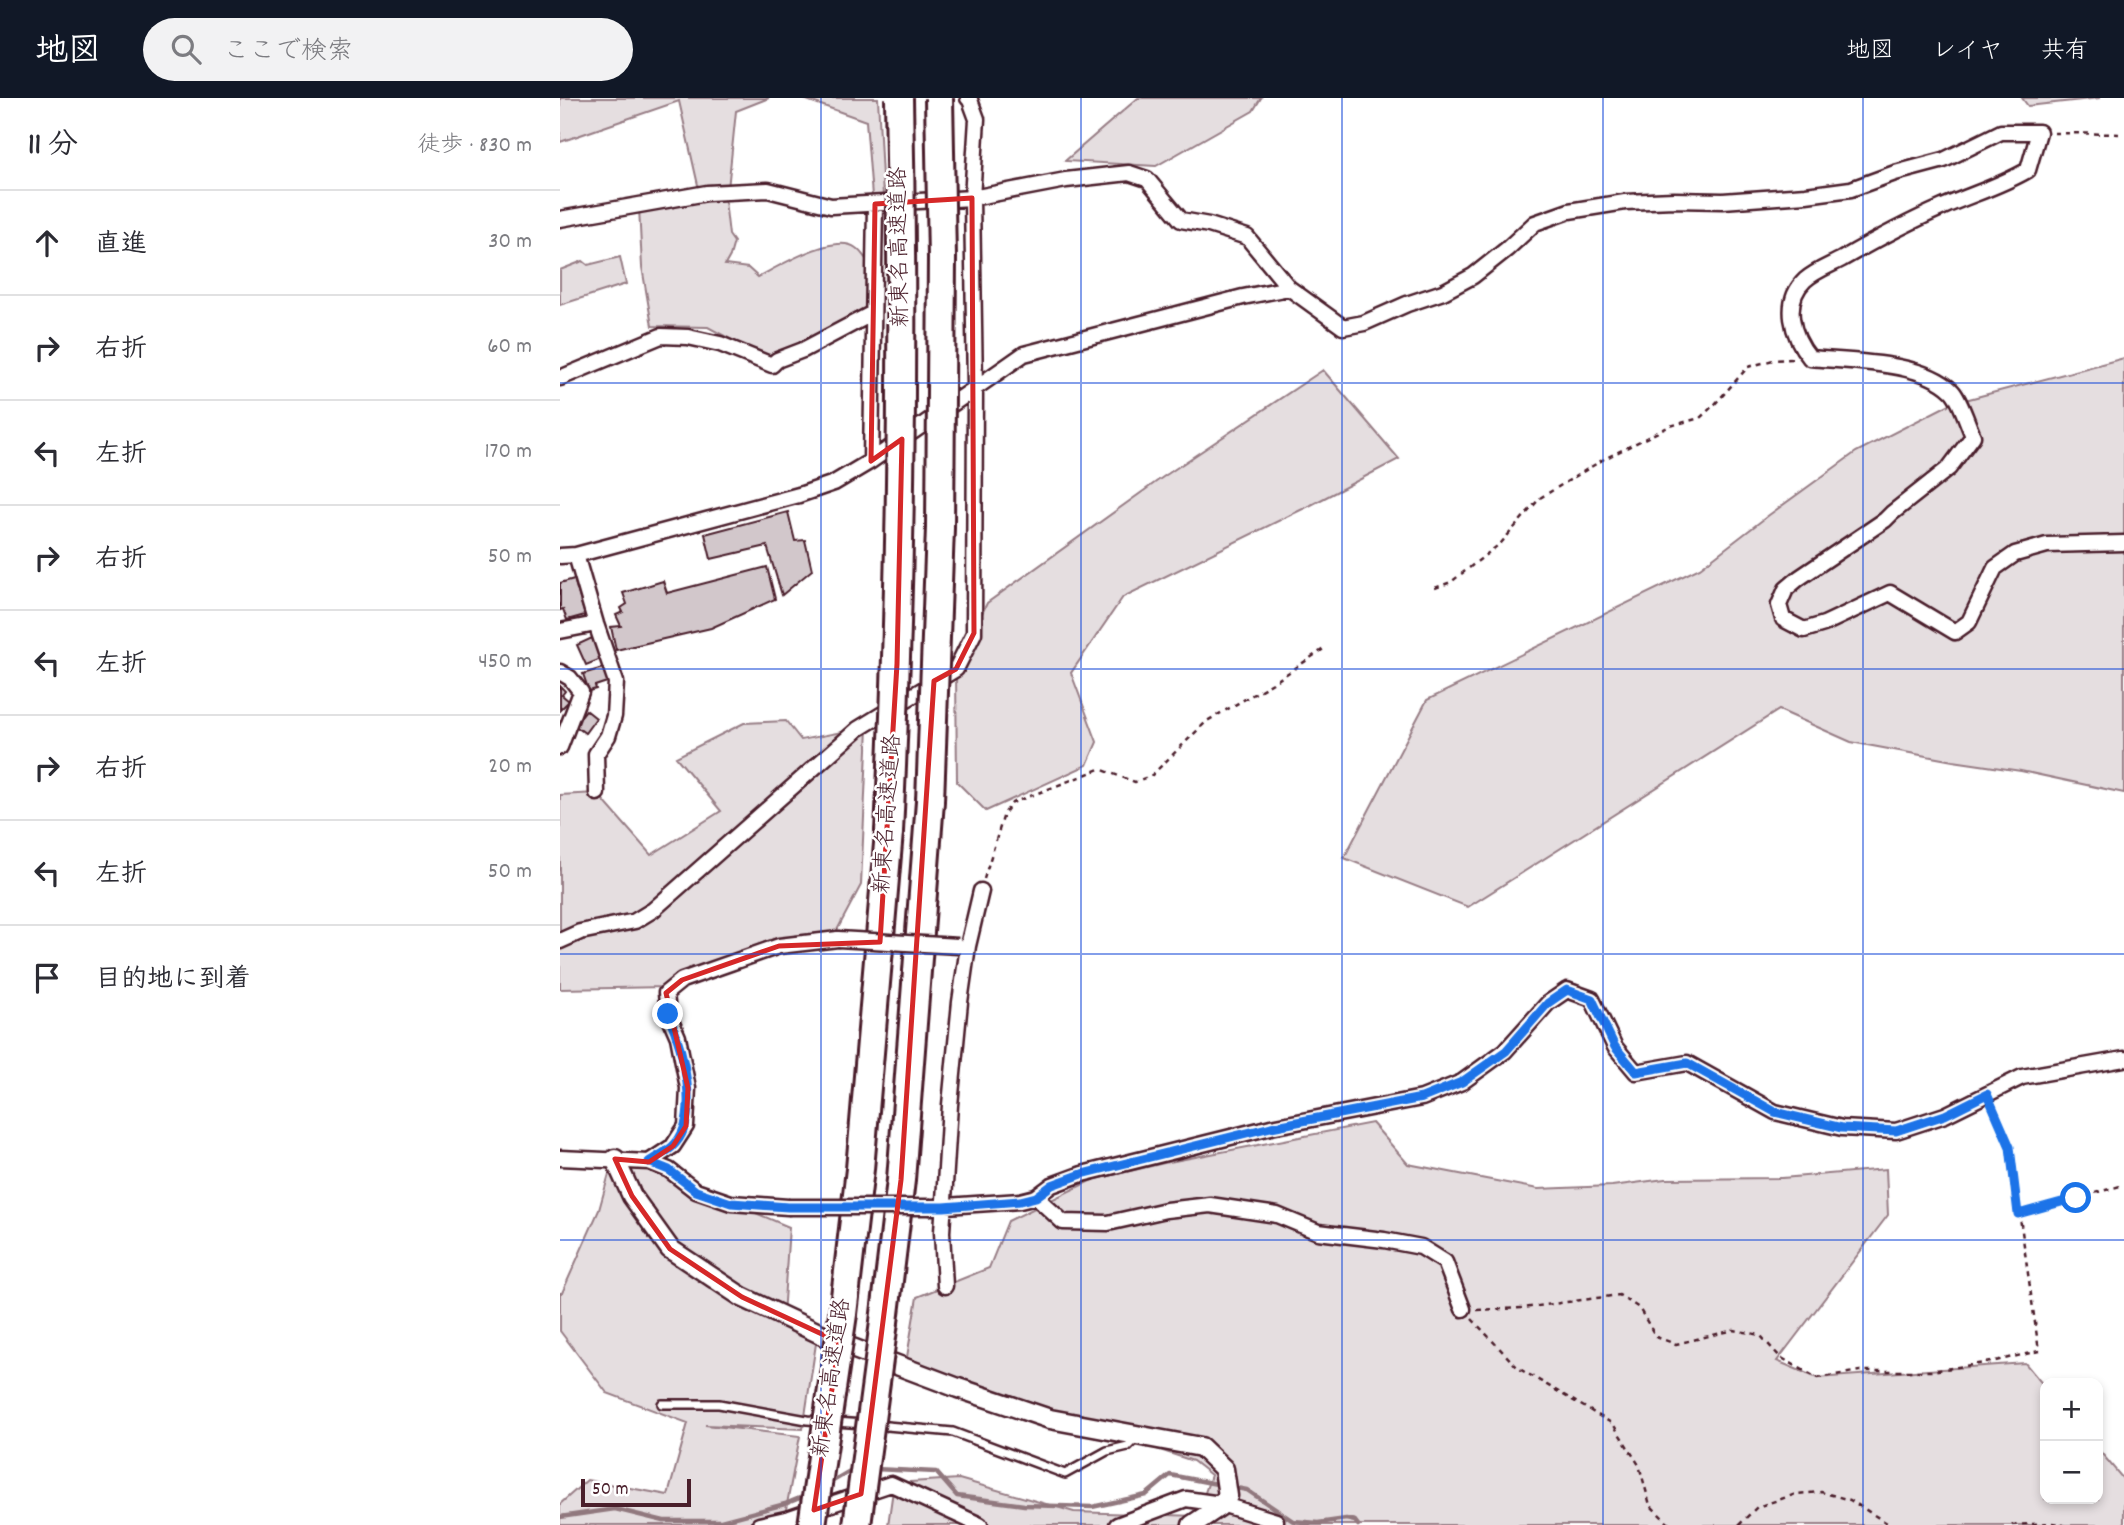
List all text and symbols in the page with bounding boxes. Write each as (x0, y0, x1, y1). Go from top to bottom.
search box (143, 18, 633, 81)
text: 地図 (35, 30, 101, 77)
icon: search (167, 30, 205, 68)
text: ここで検索 (223, 34, 353, 71)
text: 地図 (1846, 35, 1894, 69)
text: レイヤ (1932, 35, 2003, 69)
text: 共有 (2041, 35, 2089, 69)
text: 11 分 (28, 126, 78, 169)
text: 徒歩 · 830 m (417, 130, 532, 163)
street label: 新東名高速道路 (883, 166, 919, 328)
icon: ahead (28, 224, 66, 262)
text: 30 m (488, 226, 532, 259)
text: 直進 (95, 227, 147, 264)
icon: right (28, 329, 66, 367)
text: 60 m (487, 331, 532, 364)
text: 右折 (95, 332, 147, 369)
icon: left (28, 434, 66, 472)
text: 170 m (485, 436, 532, 469)
text: 左折 (95, 437, 147, 474)
icon: right (28, 539, 66, 577)
text: 50 m (488, 541, 532, 574)
text: 右折 (95, 542, 147, 579)
icon: left (28, 644, 66, 682)
text: 450 m (478, 646, 532, 679)
text: 左折 (95, 647, 147, 684)
street label: 新東名高速道路 (867, 733, 911, 895)
icon: right (28, 749, 66, 787)
text: 20 m (488, 751, 532, 784)
text: 右折 (95, 752, 147, 789)
icon: left (28, 854, 66, 892)
text: 50 m (488, 856, 532, 889)
text: 左折 (95, 857, 147, 894)
icon: arrive (28, 959, 66, 997)
text: 目的地に到着 (95, 962, 251, 999)
route end (652, 998, 683, 1029)
route start (2060, 1182, 2091, 1213)
street label: 新東名高速道路 (805, 1296, 861, 1460)
map controls (2040, 1378, 2103, 1504)
button: + (2040, 1378, 2103, 1441)
button: − (2040, 1441, 2103, 1504)
scale bar (581, 1476, 691, 1508)
text: 50 m (592, 1477, 629, 1504)

